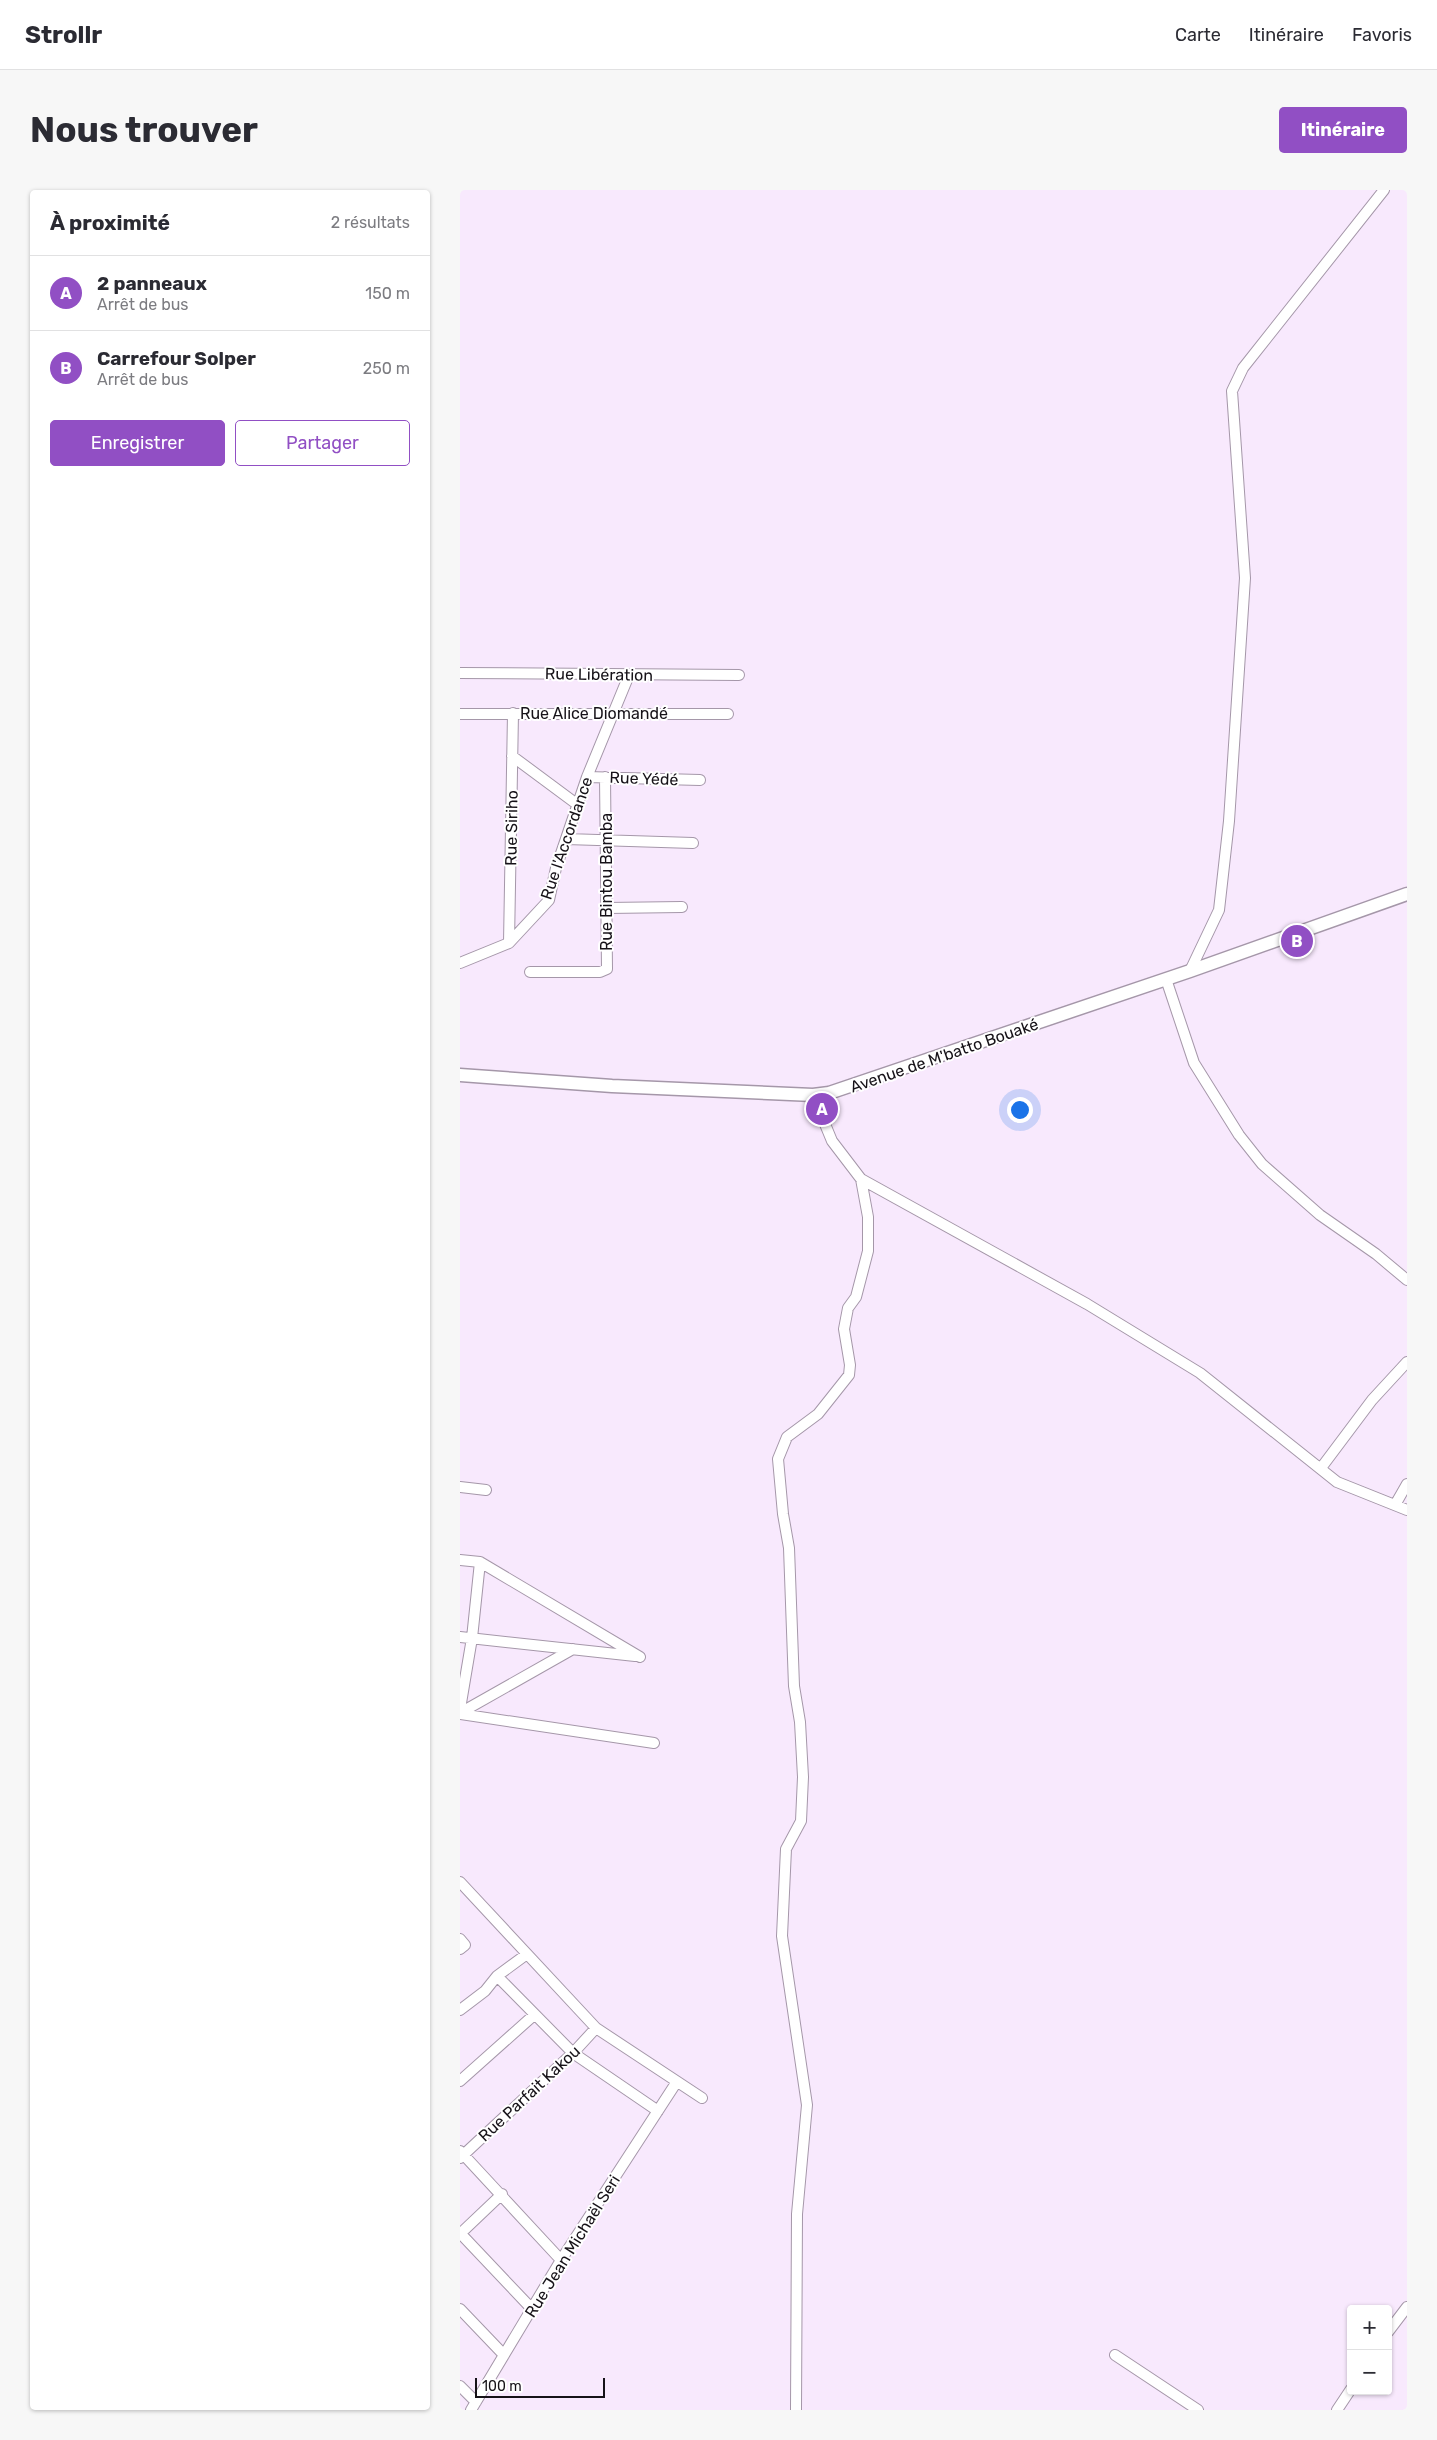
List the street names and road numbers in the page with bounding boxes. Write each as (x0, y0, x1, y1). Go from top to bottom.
street label: Rue Libération (545, 664, 653, 685)
street label: Rue Alice Diomandé (520, 704, 668, 723)
street label: Rue Yédé (609, 768, 679, 789)
street label: Rue l'Accordance (537, 774, 596, 902)
street label: Rue Siriho (501, 790, 522, 866)
street label: Rue Bintou Bamba (597, 813, 616, 951)
street label: Avenue de M'batto Bouaké (848, 1014, 1041, 1097)
street label: Rue Parfait Kakou (475, 2041, 584, 2145)
street label: Rue Jean Michaël Seri (521, 2172, 624, 2321)

